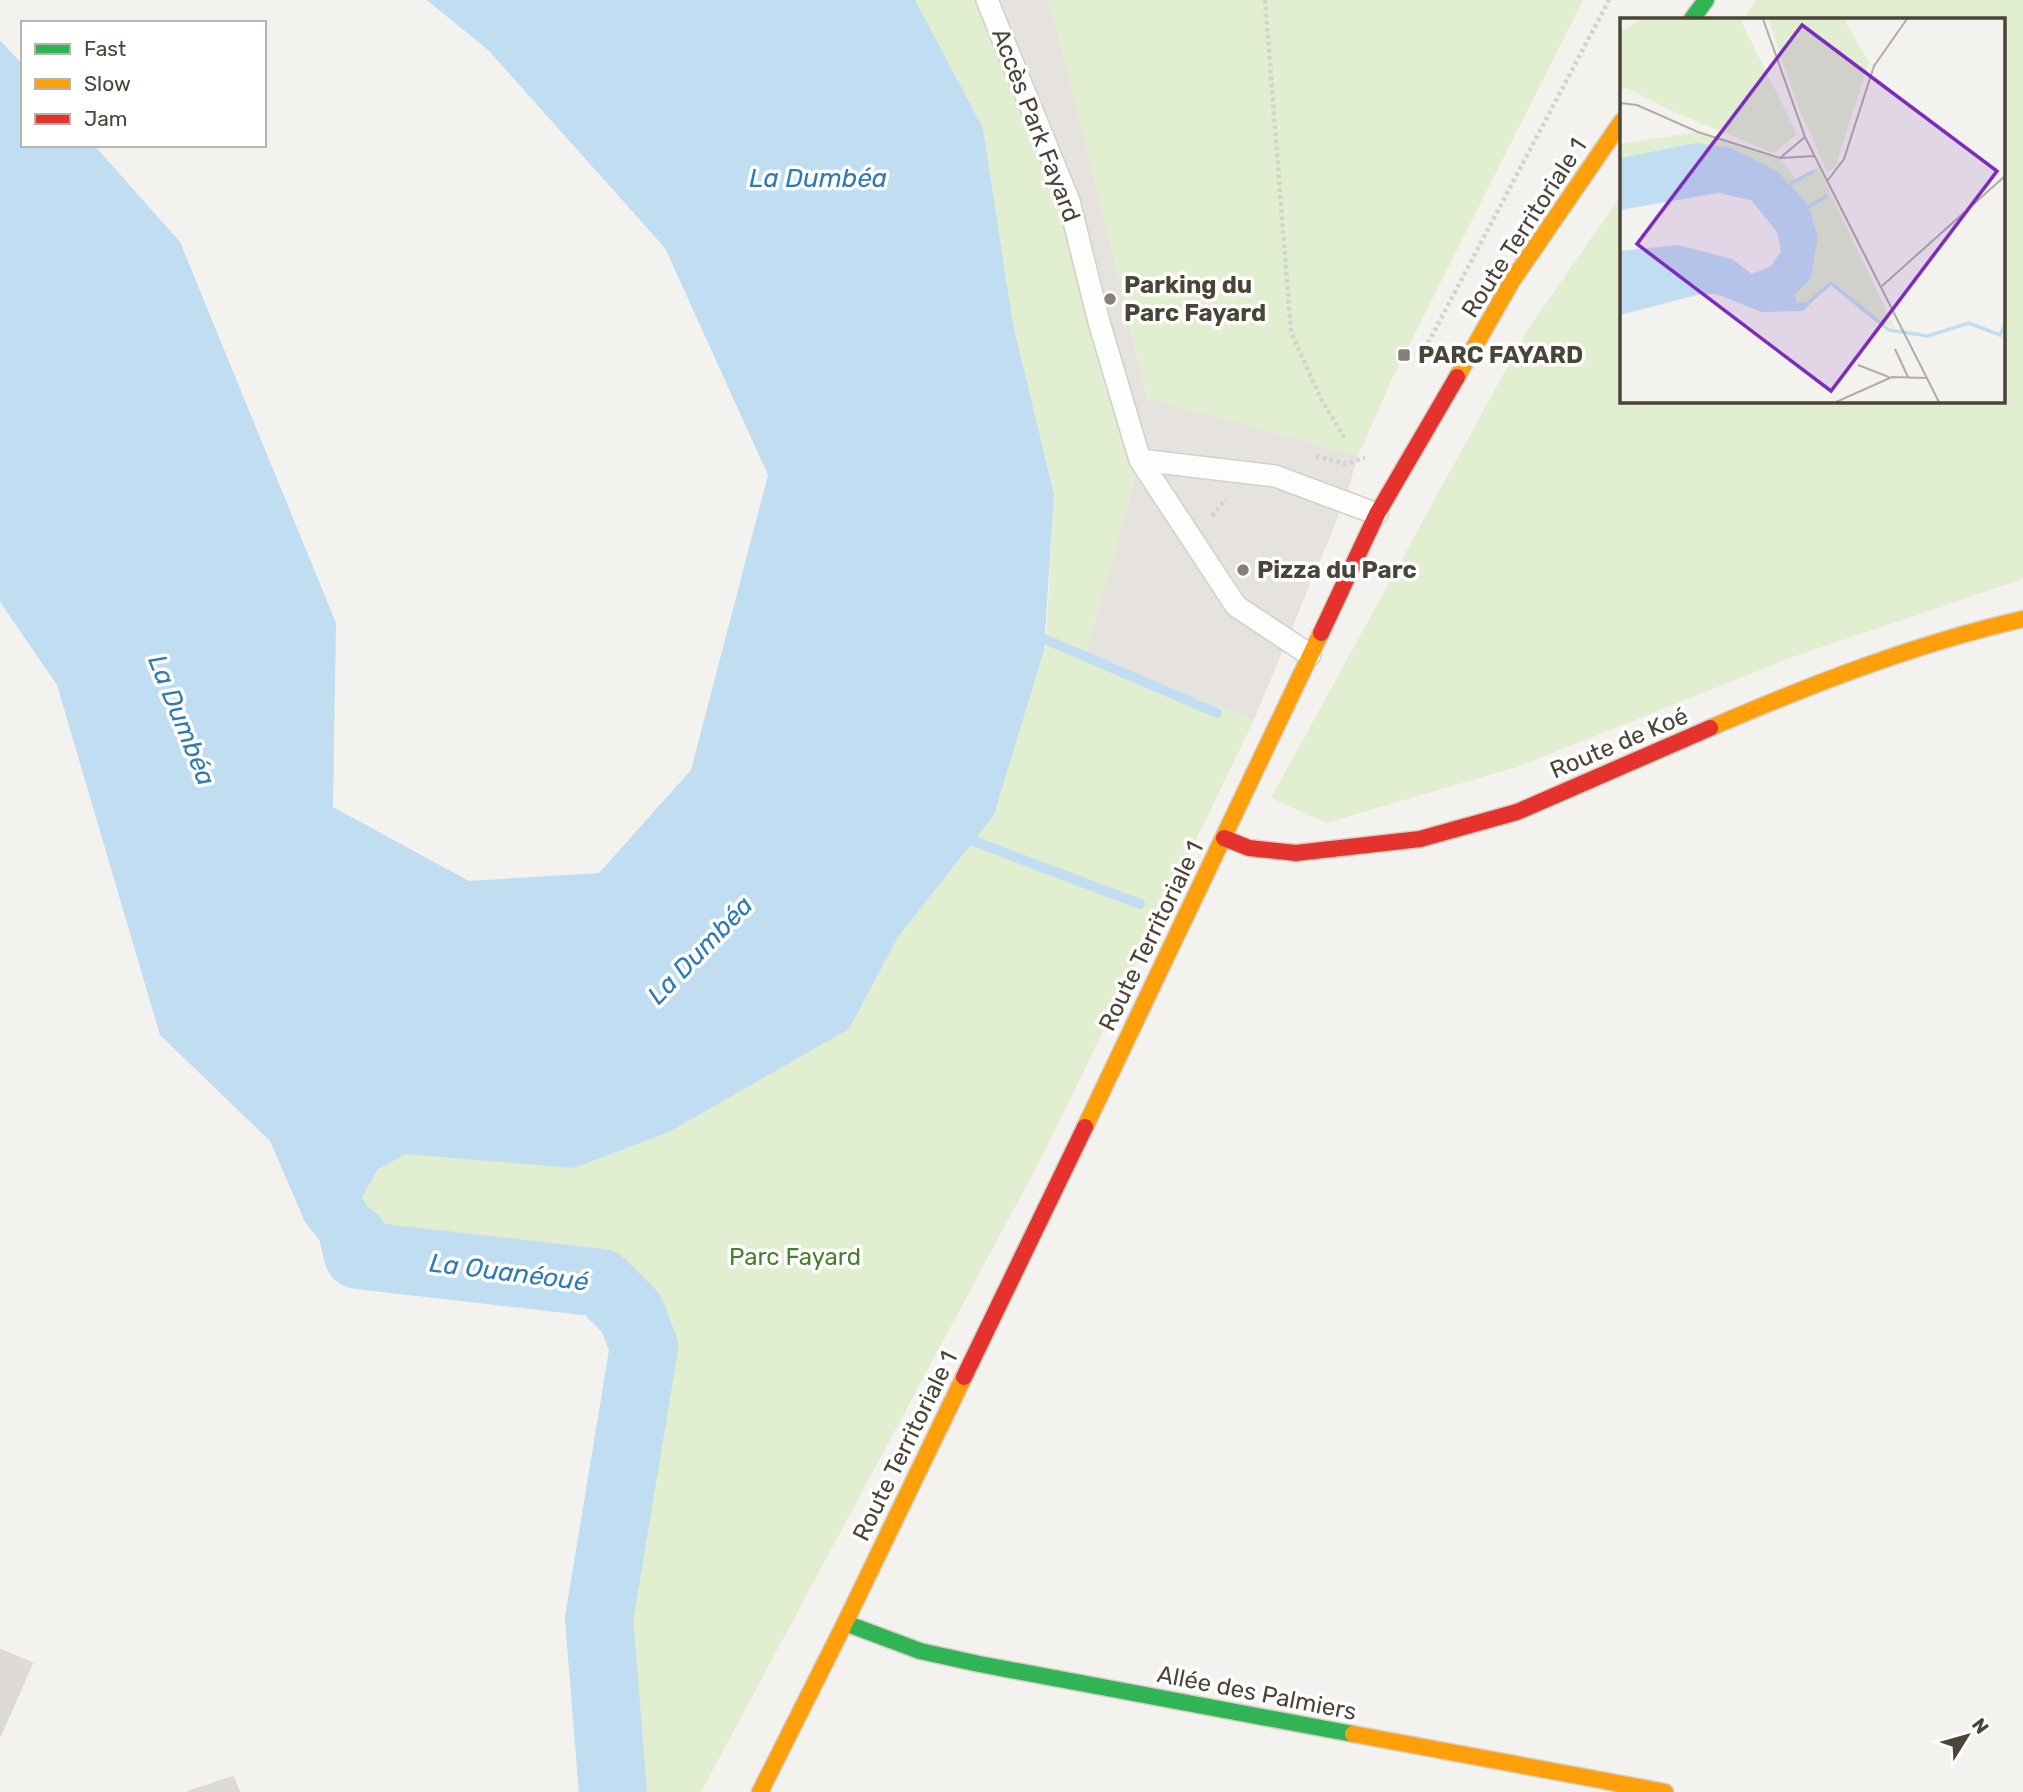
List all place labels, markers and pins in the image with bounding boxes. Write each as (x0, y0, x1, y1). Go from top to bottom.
place label: Parking du Parc Fayard (1124, 271, 1266, 327)
marker: Parking du Parc Fayard (1102, 291, 1118, 307)
place label: PARC FAYARD (1418, 341, 1583, 369)
marker: PARC FAYARD (1396, 347, 1412, 363)
place label: Pizza du Parc (1257, 556, 1417, 584)
marker: Pizza du Parc (1235, 562, 1251, 578)

